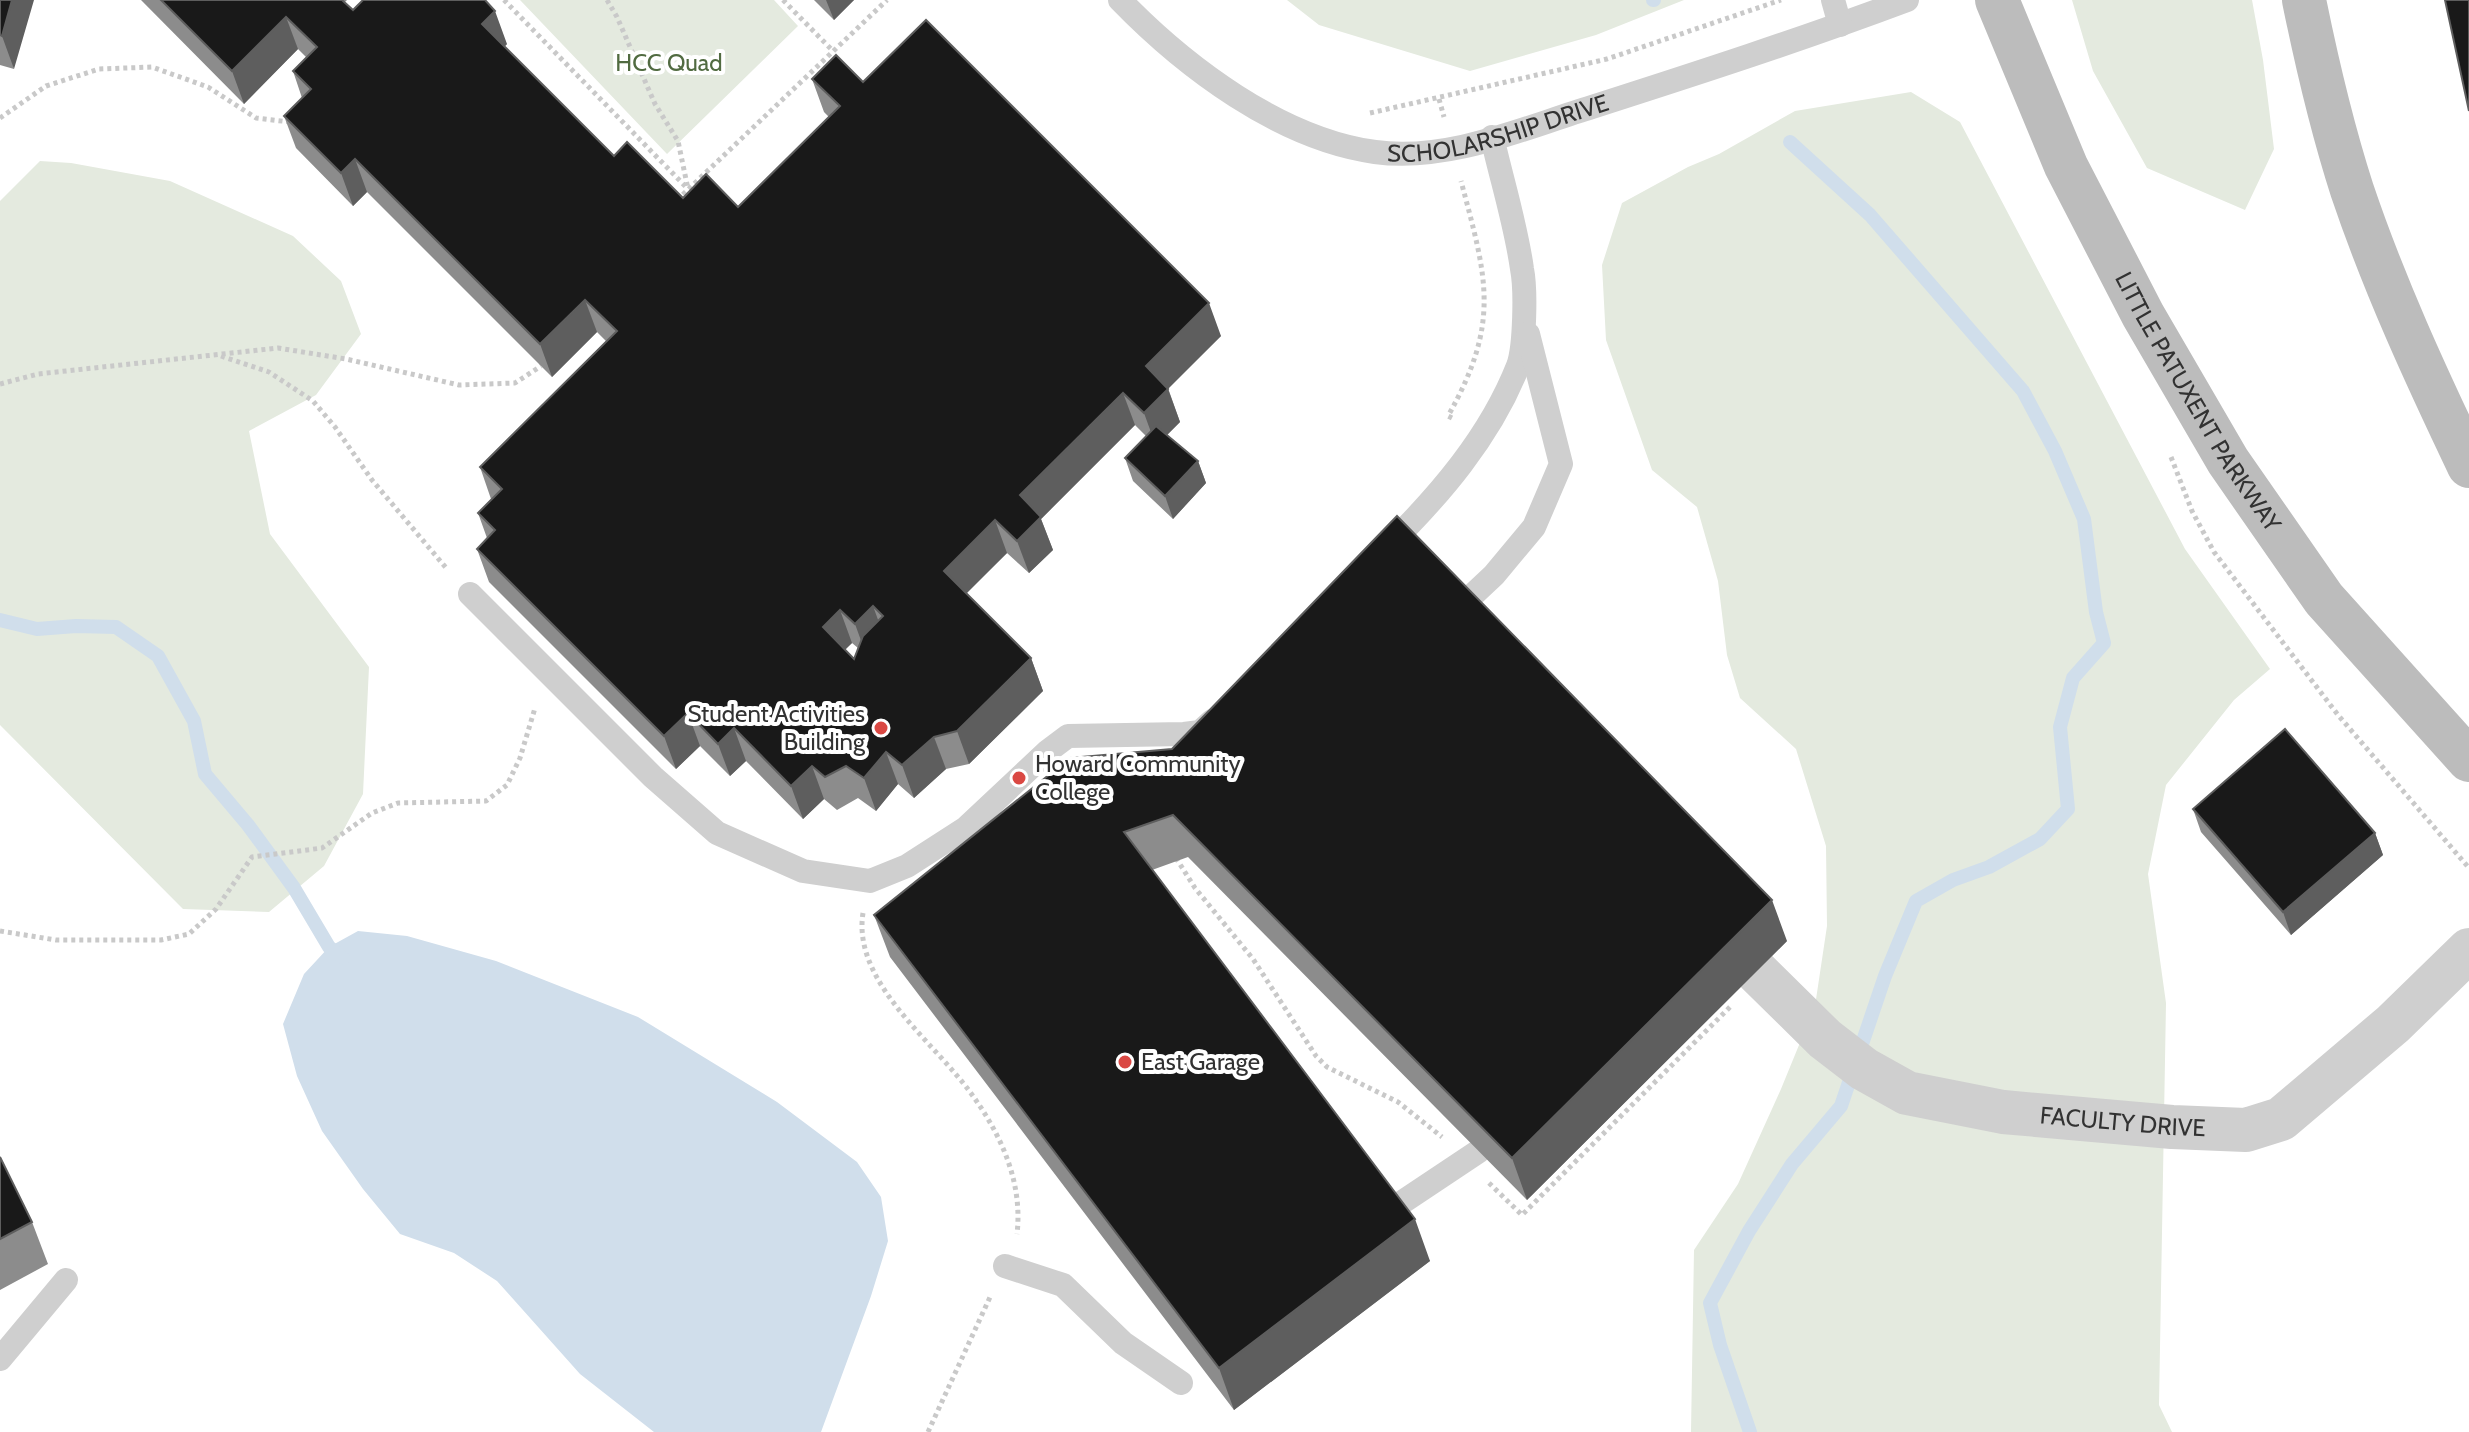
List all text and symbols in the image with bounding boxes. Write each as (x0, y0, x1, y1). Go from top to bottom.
park label: HCC Quad (615, 48, 723, 77)
street label: SCHOLARSHIP DRIVE (1387, 88, 1612, 168)
street label: LITTLE PATUXENT PARKWAY (2109, 267, 2288, 537)
place label: Student Activities Building (687, 699, 866, 756)
marker: Student Activities Building (872, 719, 890, 737)
place label: Howard Community College (1035, 749, 1241, 806)
marker: Howard Community College (1010, 769, 1028, 787)
place label: East Garage (1141, 1047, 1260, 1076)
marker: East Garage (1116, 1053, 1134, 1071)
street label: FACULTY DRIVE (2039, 1100, 2206, 1142)

